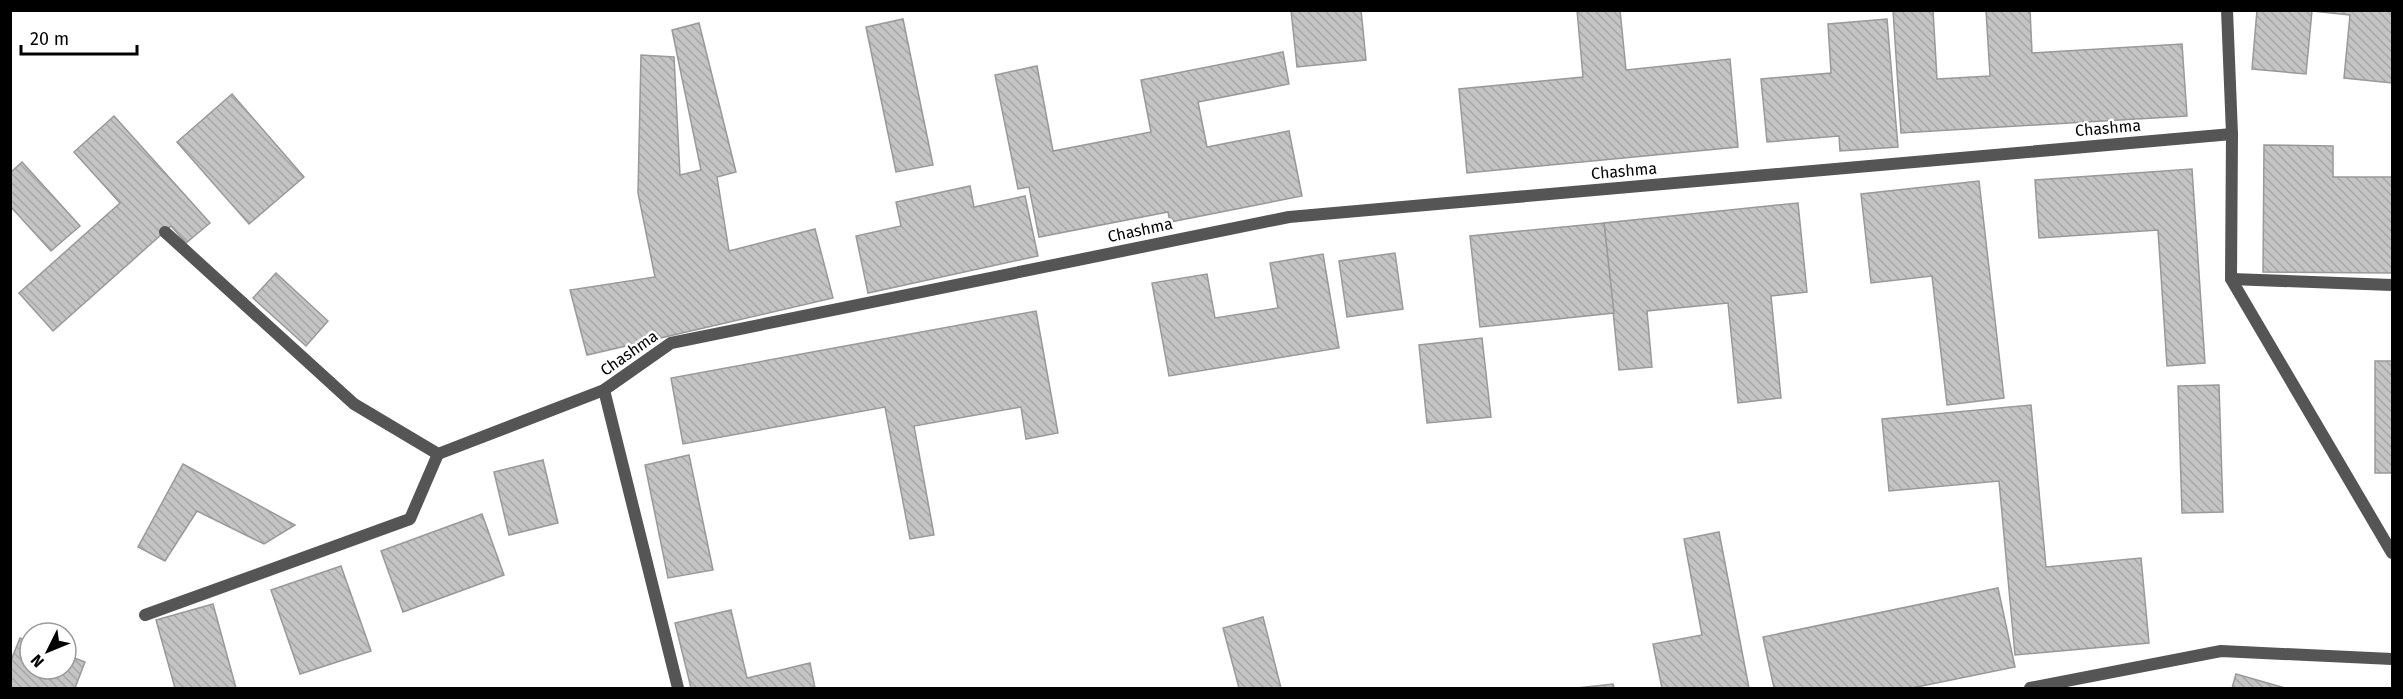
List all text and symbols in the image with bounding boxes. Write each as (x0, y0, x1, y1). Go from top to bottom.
scale bar (21, 18, 136, 56)
text: 20 m (30, 28, 69, 50)
street label: Chashma (2074, 116, 2142, 140)
street label: Chashma (1590, 159, 1658, 183)
street label: Chashma (1106, 214, 1174, 246)
street label: Chashma (597, 326, 661, 380)
north arrow (18, 621, 78, 681)
text: N (27, 651, 48, 671)

